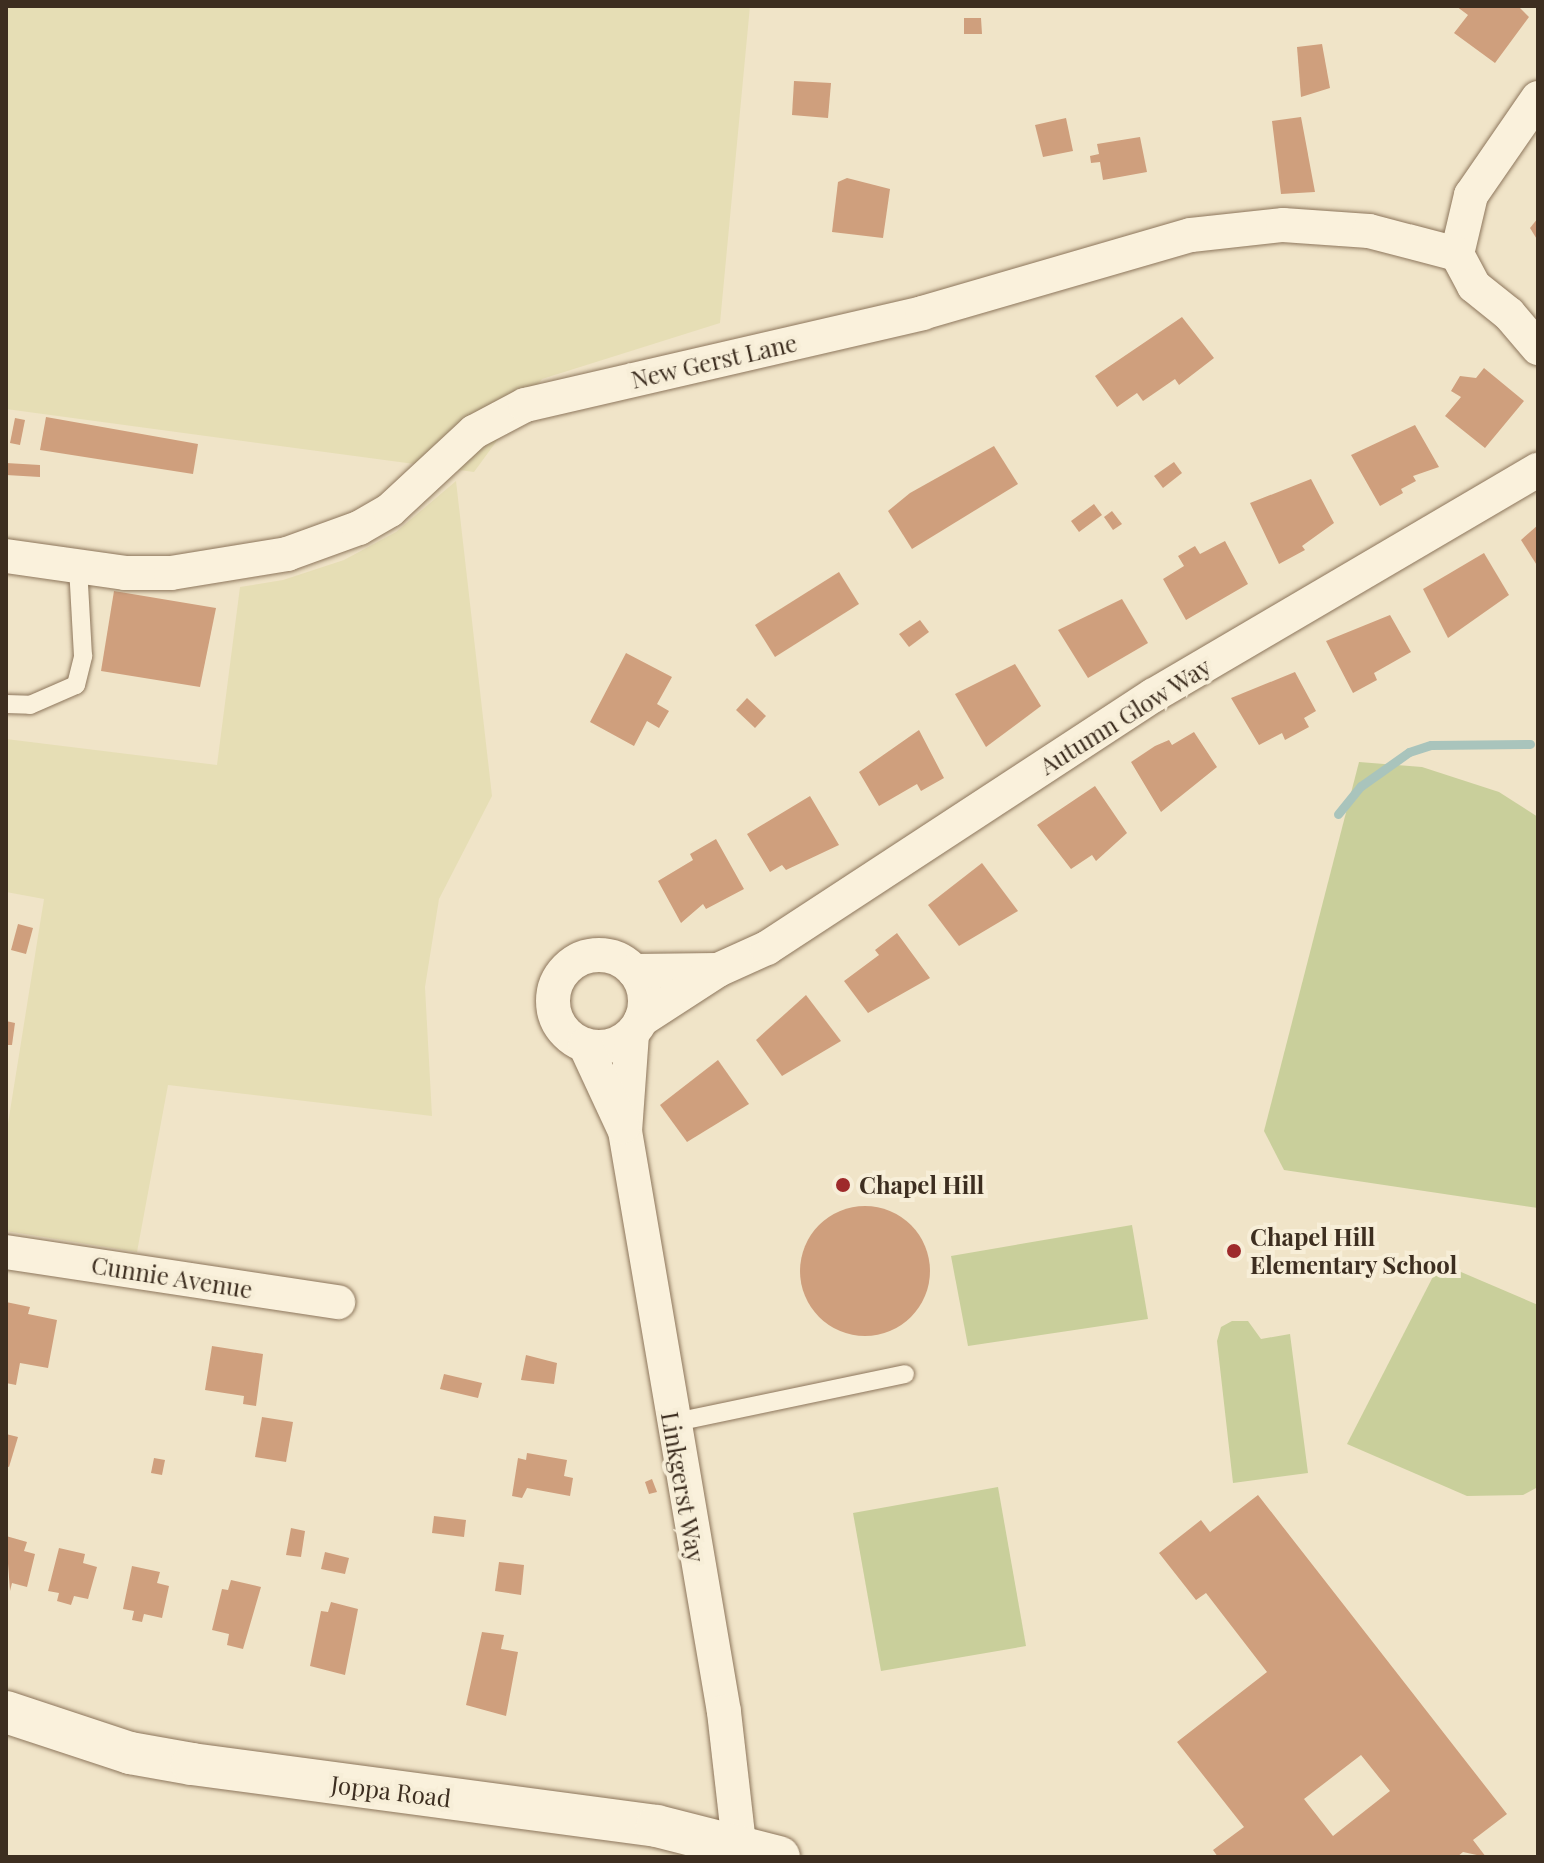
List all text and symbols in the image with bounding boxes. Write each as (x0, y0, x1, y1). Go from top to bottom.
street label: New Gerst Lane (628, 328, 800, 394)
street label: Autumn Glow Way (1034, 651, 1216, 781)
place label: Chapel Hill (859, 1171, 984, 1199)
marker: Chapel Hill (834, 1176, 852, 1194)
place label: Chapel Hill Elementary School (1250, 1223, 1458, 1279)
marker: Chapel Hill Elementary School (1225, 1242, 1243, 1260)
street label: Cunnie Avenue (89, 1250, 255, 1304)
street label: Linkgerst Way (655, 1409, 711, 1565)
street label: Joppa Road (329, 1769, 453, 1813)

